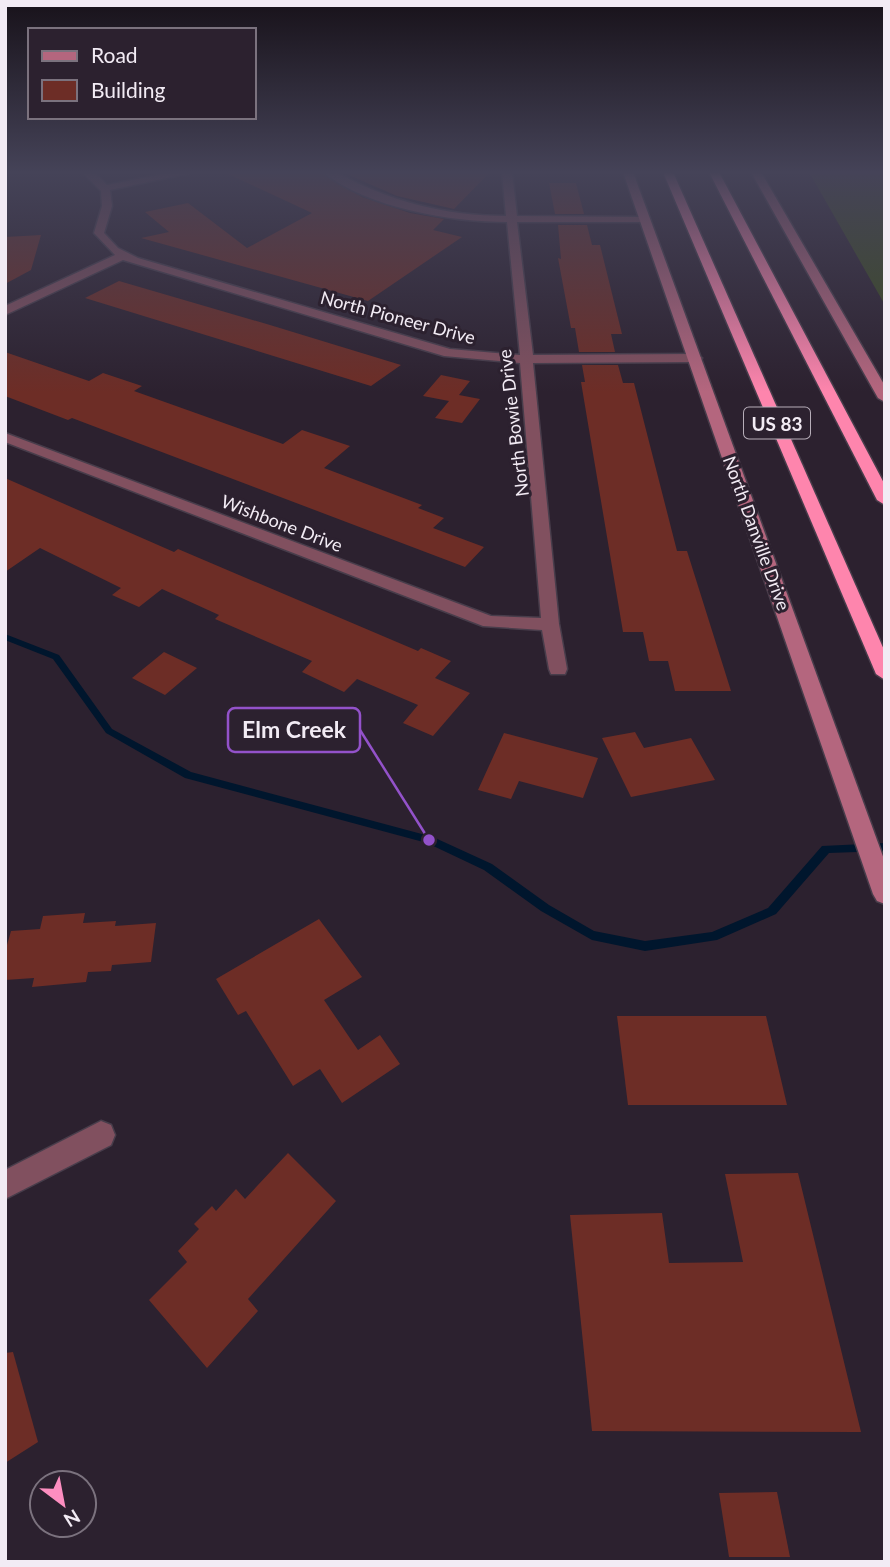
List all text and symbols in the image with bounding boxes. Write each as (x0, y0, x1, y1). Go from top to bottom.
legend (28, 28, 256, 119)
text: Road (91, 42, 138, 67)
text: Building (91, 77, 166, 102)
street label: North Pioneer Drive (318, 286, 478, 348)
street label: North Bowie Drive (493, 348, 533, 498)
road number: US 83 (744, 408, 810, 438)
street label: North Danville Drive (719, 453, 795, 613)
street label: Wishbone Drive (218, 490, 346, 556)
callout: Elm Creek (228, 708, 360, 752)
text: Elm Creek (242, 715, 347, 743)
north arrow (28, 1469, 98, 1539)
text: N (60, 1505, 85, 1532)

